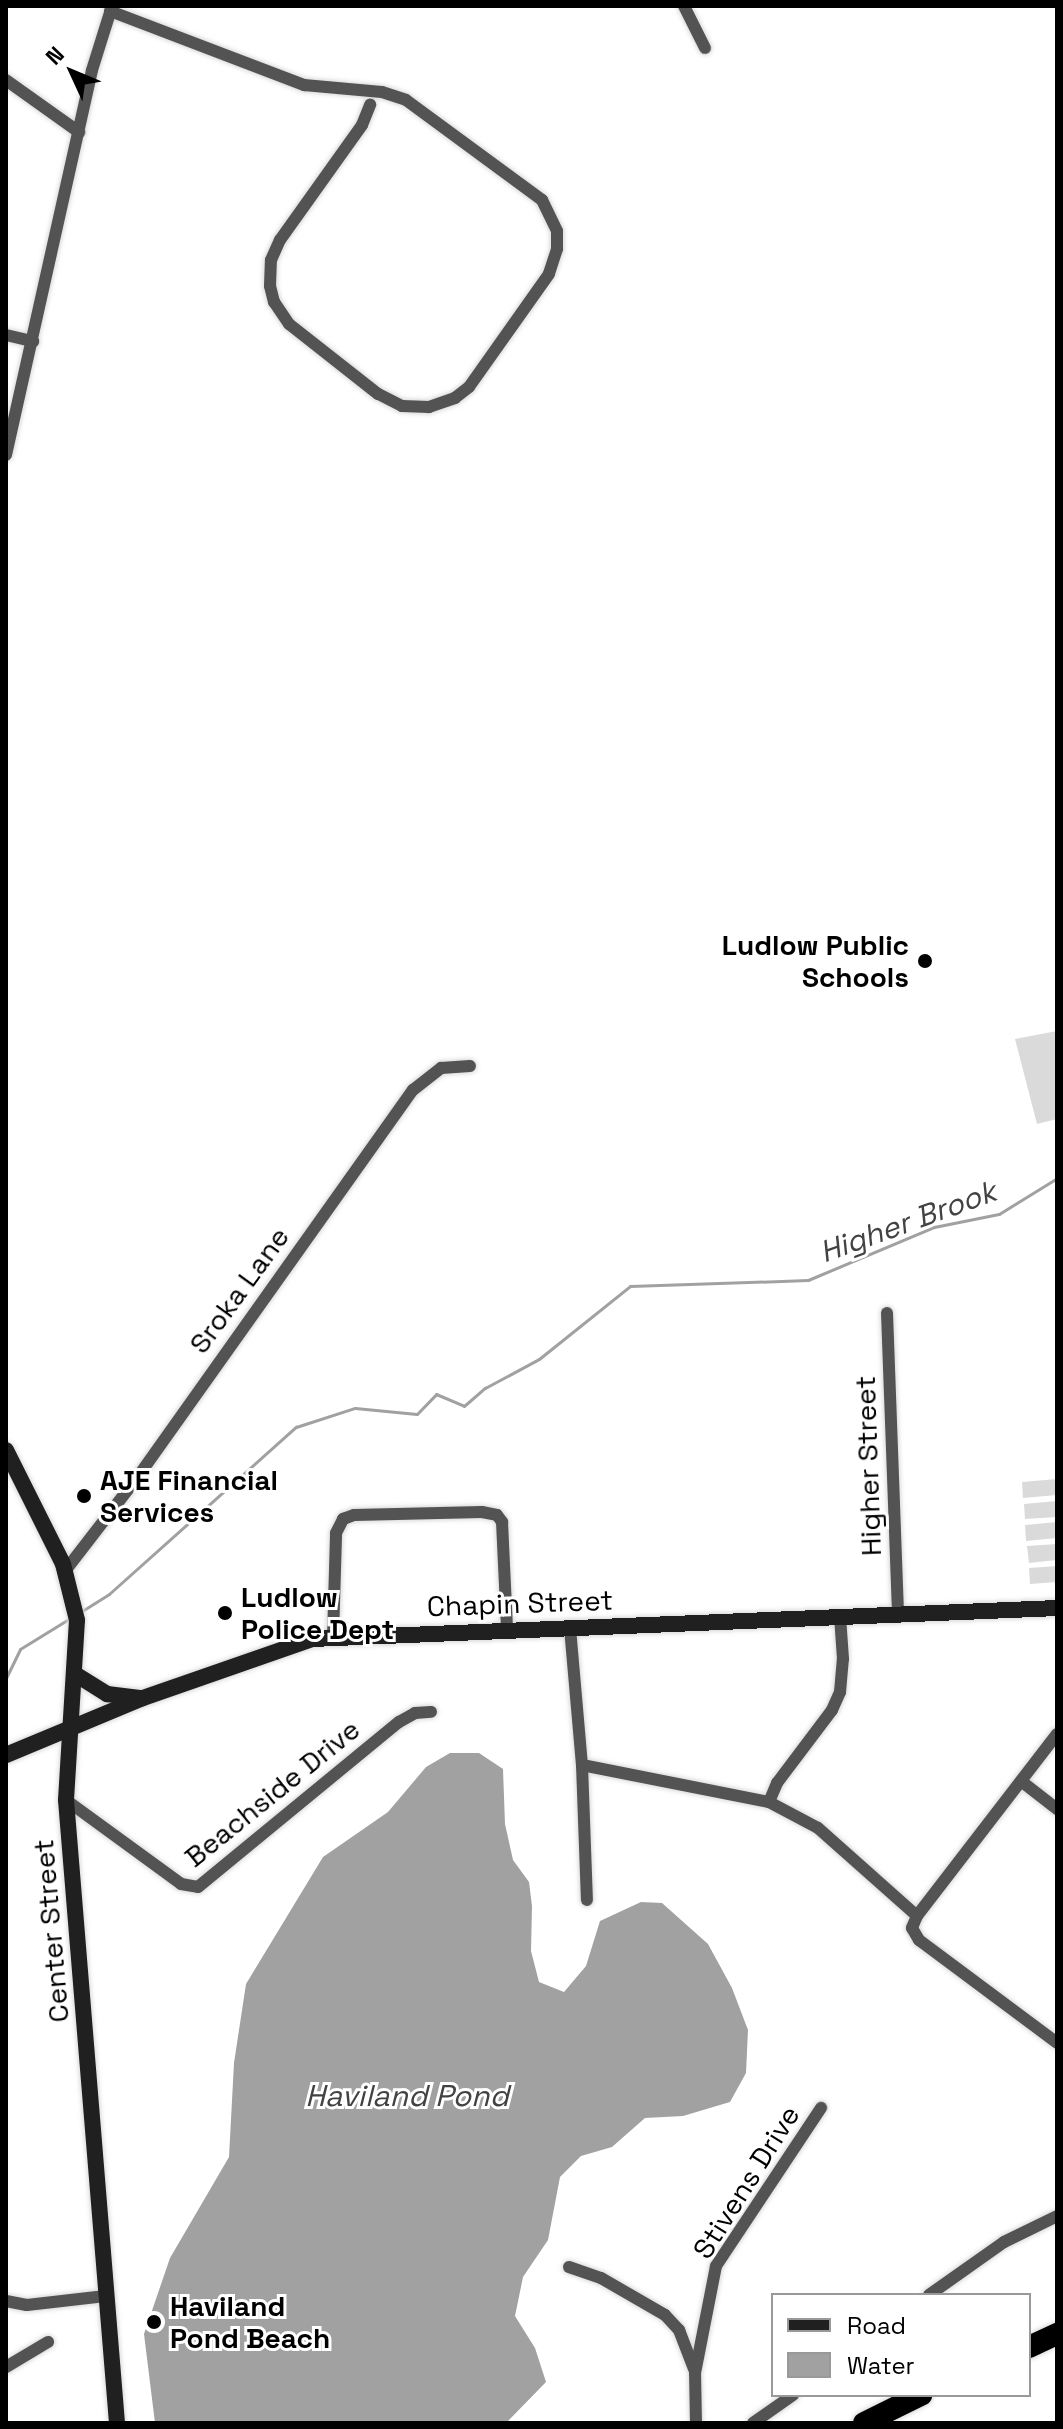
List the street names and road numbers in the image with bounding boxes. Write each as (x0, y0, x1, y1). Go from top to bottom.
street label: Sroka Lane (182, 1220, 296, 1360)
street label: Higher Street (848, 1375, 888, 1557)
street label: Chapin Street (426, 1583, 614, 1623)
street label: Beachside Drive (178, 1712, 366, 1874)
street label: Center Street (26, 1838, 76, 2024)
street label: Stivens Drive (686, 2099, 806, 2265)

